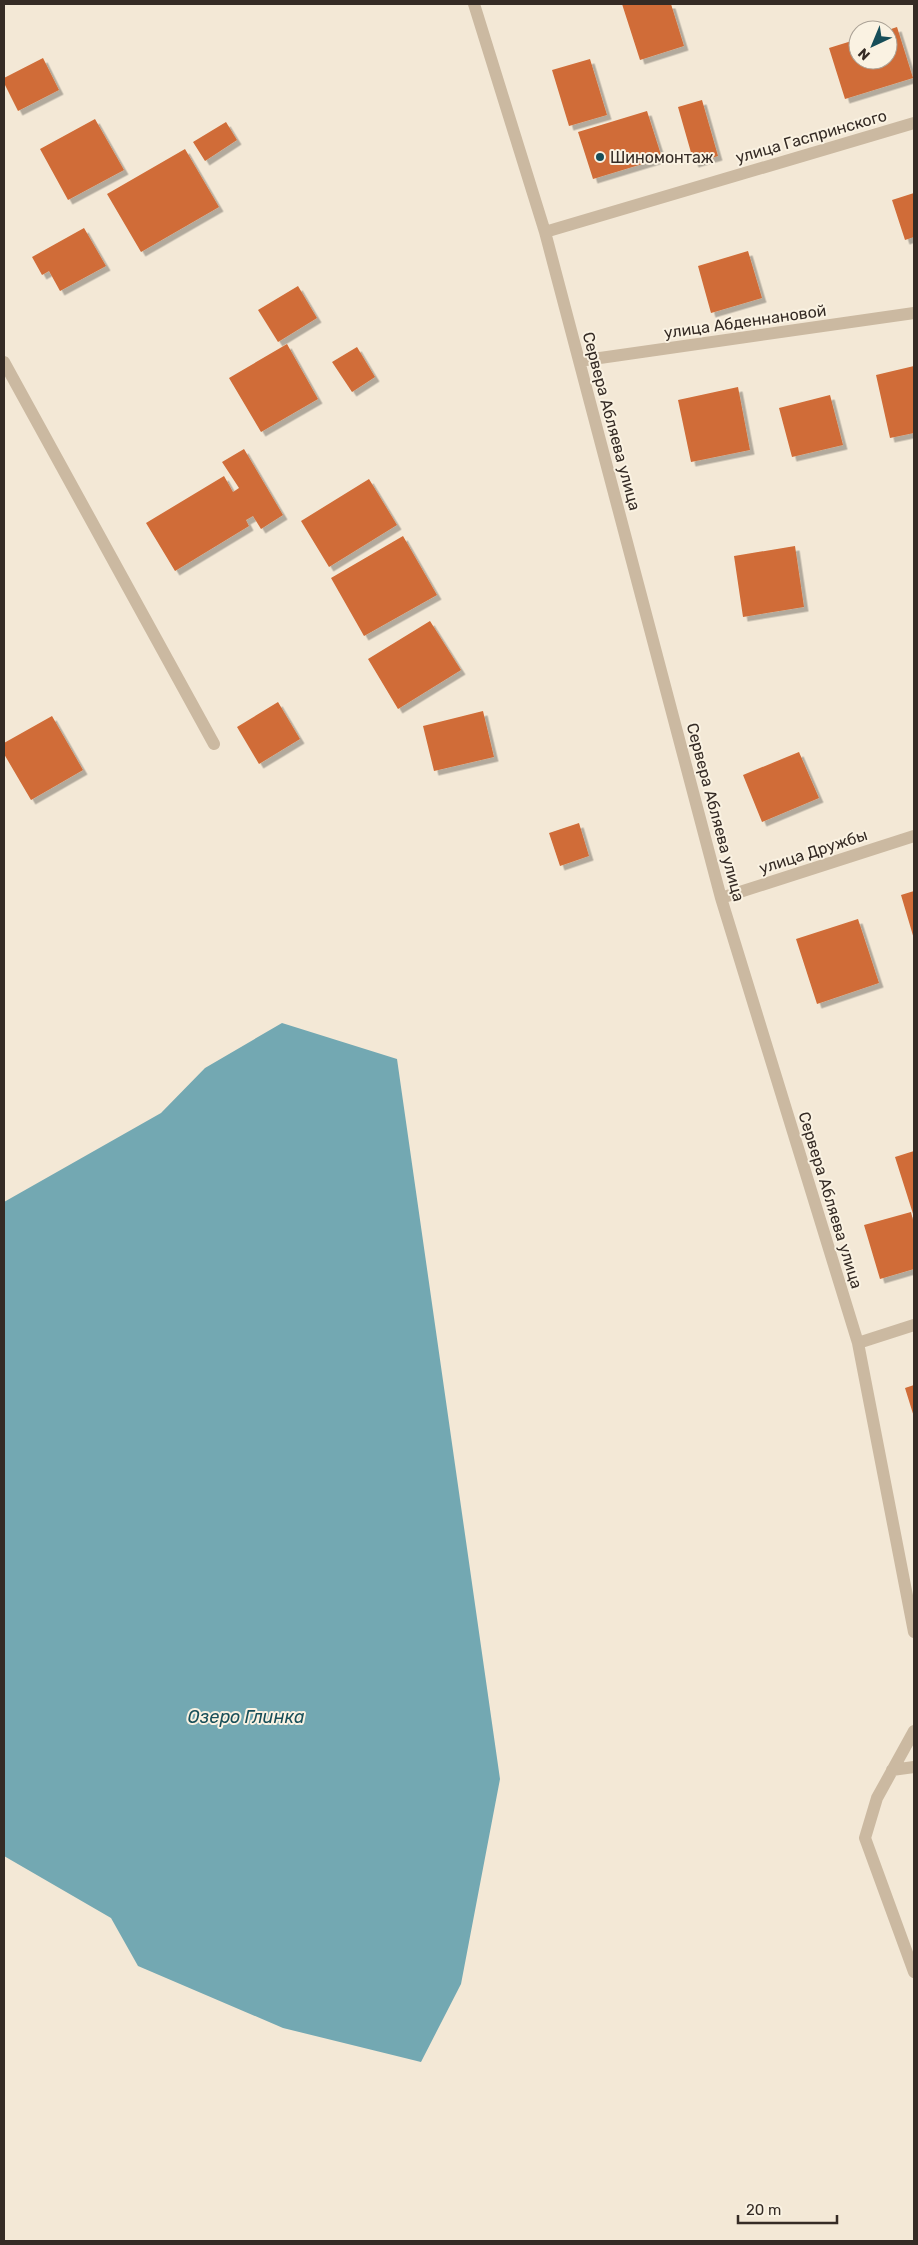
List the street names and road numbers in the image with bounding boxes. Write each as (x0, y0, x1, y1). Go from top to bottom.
street label: улица Гаспринского (733, 106, 889, 167)
street label: улица Абденнановой (663, 301, 827, 342)
street label: Сервера Абляева улица (579, 330, 645, 513)
street label: Сервера Абляева улица (683, 721, 749, 904)
street label: улица Дружбы (757, 825, 870, 878)
street label: Сервера Абляева улица (795, 1109, 867, 1291)

